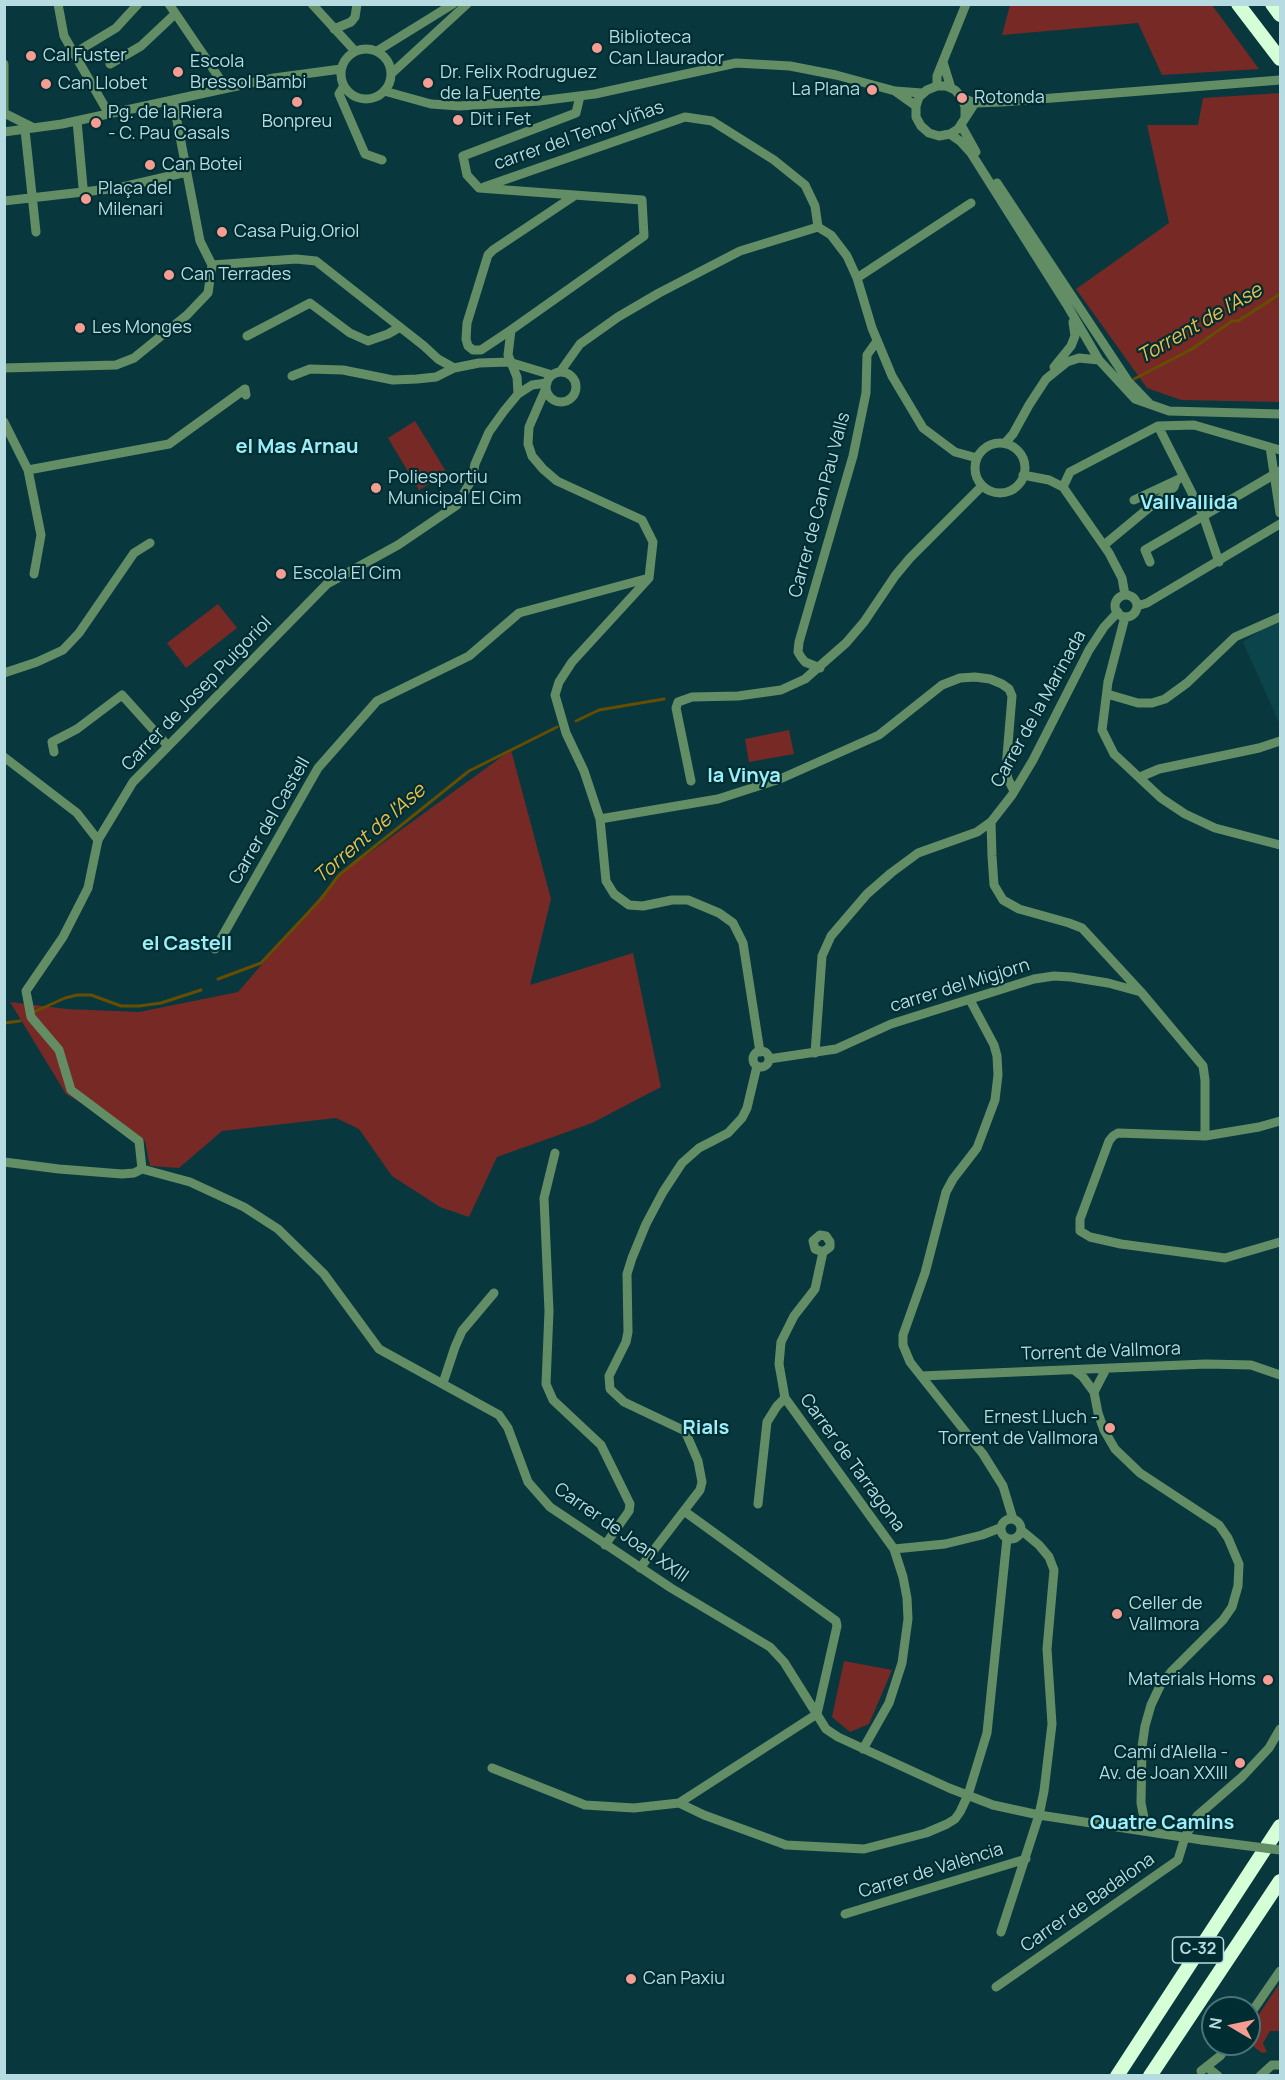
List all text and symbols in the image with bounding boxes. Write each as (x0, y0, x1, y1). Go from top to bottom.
place label: Biblioteca Can Llaurador (609, 27, 724, 70)
marker: Biblioteca Can Llaurador (590, 41, 604, 55)
place label: Cal Fuster (43, 45, 127, 67)
marker: Cal Fuster (24, 49, 38, 63)
place label: Escola Bressol Bambi (190, 51, 306, 94)
place label: Dr. Felix Rodruguez de la Fuente (440, 62, 597, 104)
marker: Escola Bressol Bambi (171, 65, 185, 79)
place label: Can Llobet (58, 73, 148, 95)
marker: Dr. Felix Rodruguez de la Fuente (421, 76, 435, 90)
marker: Can Llobet (39, 77, 53, 91)
place label: La Plana (791, 79, 860, 101)
marker: La Plana (865, 83, 879, 97)
place label: Rotonda (974, 87, 1045, 109)
marker: Rotonda (955, 91, 969, 105)
marker: Bonpreu (290, 95, 304, 109)
street label: carrer del Tenor Viñas (491, 97, 667, 175)
place label: Pg. de la Riera - C. Pau Casals (108, 102, 230, 144)
place label: Dit i Fet (470, 109, 531, 131)
place label: Bonpreu (262, 111, 332, 133)
marker: Dit i Fet (451, 113, 465, 127)
marker: Pg. de la Riera - C. Pau Casals (89, 116, 103, 130)
place label: Can Botei (162, 154, 242, 176)
marker: Can Botei (143, 158, 157, 172)
place label: Plaça del Milenari (98, 178, 172, 220)
marker: Plaça del Milenari (79, 192, 93, 206)
place label: Casa Puig.Oriol (234, 221, 359, 243)
marker: Casa Puig.Oriol (215, 225, 229, 239)
place label: Can Terrades (181, 264, 291, 286)
marker: Can Terrades (162, 268, 176, 282)
water label: Torrent de l'Ase (1133, 279, 1267, 369)
place label: Les Monges (92, 317, 192, 339)
marker: Les Monges (73, 321, 87, 335)
street label: Carrer de Can Pau Valls (785, 410, 855, 600)
district label: el Mas Arnau (235, 435, 359, 459)
place label: Poliesportiu Municipal El Cim (388, 467, 521, 510)
marker: Poliesportiu Municipal El Cim (369, 481, 383, 495)
district label: Vallvallida (1140, 491, 1238, 515)
place label: Escola El Cim (293, 563, 401, 585)
marker: Escola El Cim (274, 567, 288, 581)
street label: Carrer de Josep Puigoriol (117, 612, 277, 776)
street label: Carrer de la Marinada (987, 627, 1091, 791)
street label: Carrer del Castell (225, 754, 315, 888)
district label: la Vinya (707, 764, 781, 788)
water label: Torrent de l'Ase (309, 779, 431, 889)
district label: el Castell (142, 932, 232, 956)
street label: carrer del Migjorn (888, 955, 1032, 1017)
street label: Torrent de Vallmora (1021, 1338, 1181, 1366)
street label: Carrer de Tarragona (795, 1390, 909, 1536)
place label: Ernest Lluch - Torrent de Vallmora (938, 1407, 1098, 1450)
district label: Rials (683, 1416, 729, 1440)
marker: Ernest Lluch - Torrent de Vallmora (1103, 1421, 1117, 1435)
street label: Carrer de Joan XXIII (550, 1479, 692, 1587)
place label: Celler de Vallmora (1129, 1593, 1203, 1636)
marker: Celler de Vallmora (1110, 1607, 1124, 1621)
place label: Materials Homs (1128, 1669, 1256, 1691)
marker: Materials Homs (1261, 1673, 1275, 1687)
place label: Camí d'Alella - Av. de Joan XXIII (1099, 1742, 1228, 1784)
marker: Camí d'Alella - Av. de Joan XXIII (1233, 1756, 1247, 1770)
district label: Quatre Camins (1090, 1811, 1234, 1835)
street label: Carrer de València (856, 1839, 1006, 1903)
street label: Carrer de Badalona (1017, 1849, 1159, 1957)
road number: C-32 (1172, 1937, 1224, 1963)
place label: Can Paxiu (643, 1968, 725, 1990)
marker: Can Paxiu (624, 1972, 638, 1986)
north arrow (1201, 1996, 1261, 2056)
text: N (1203, 2016, 1227, 2031)

